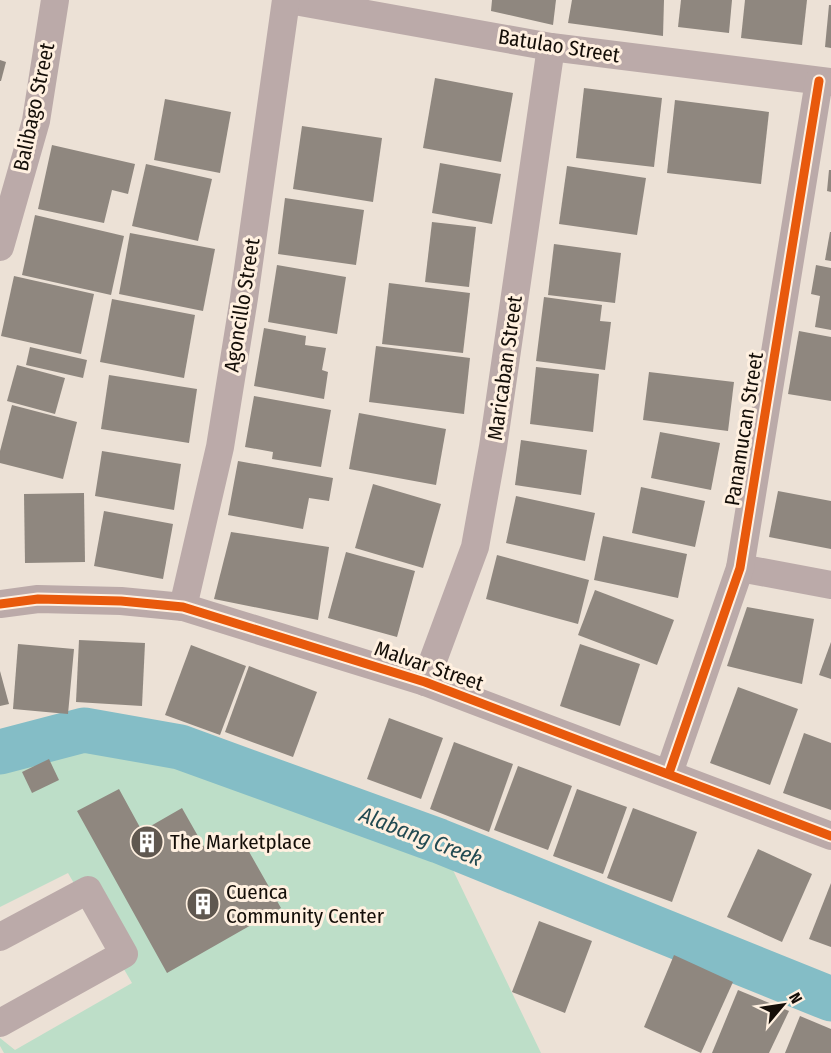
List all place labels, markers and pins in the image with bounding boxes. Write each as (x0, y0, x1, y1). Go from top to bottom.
building icon: The Marketplace (129, 824, 165, 860)
place label: The Marketplace (170, 829, 311, 855)
place label: Cuenca Community Center (226, 879, 385, 929)
building icon: Cuenca Community Center (185, 886, 221, 922)

